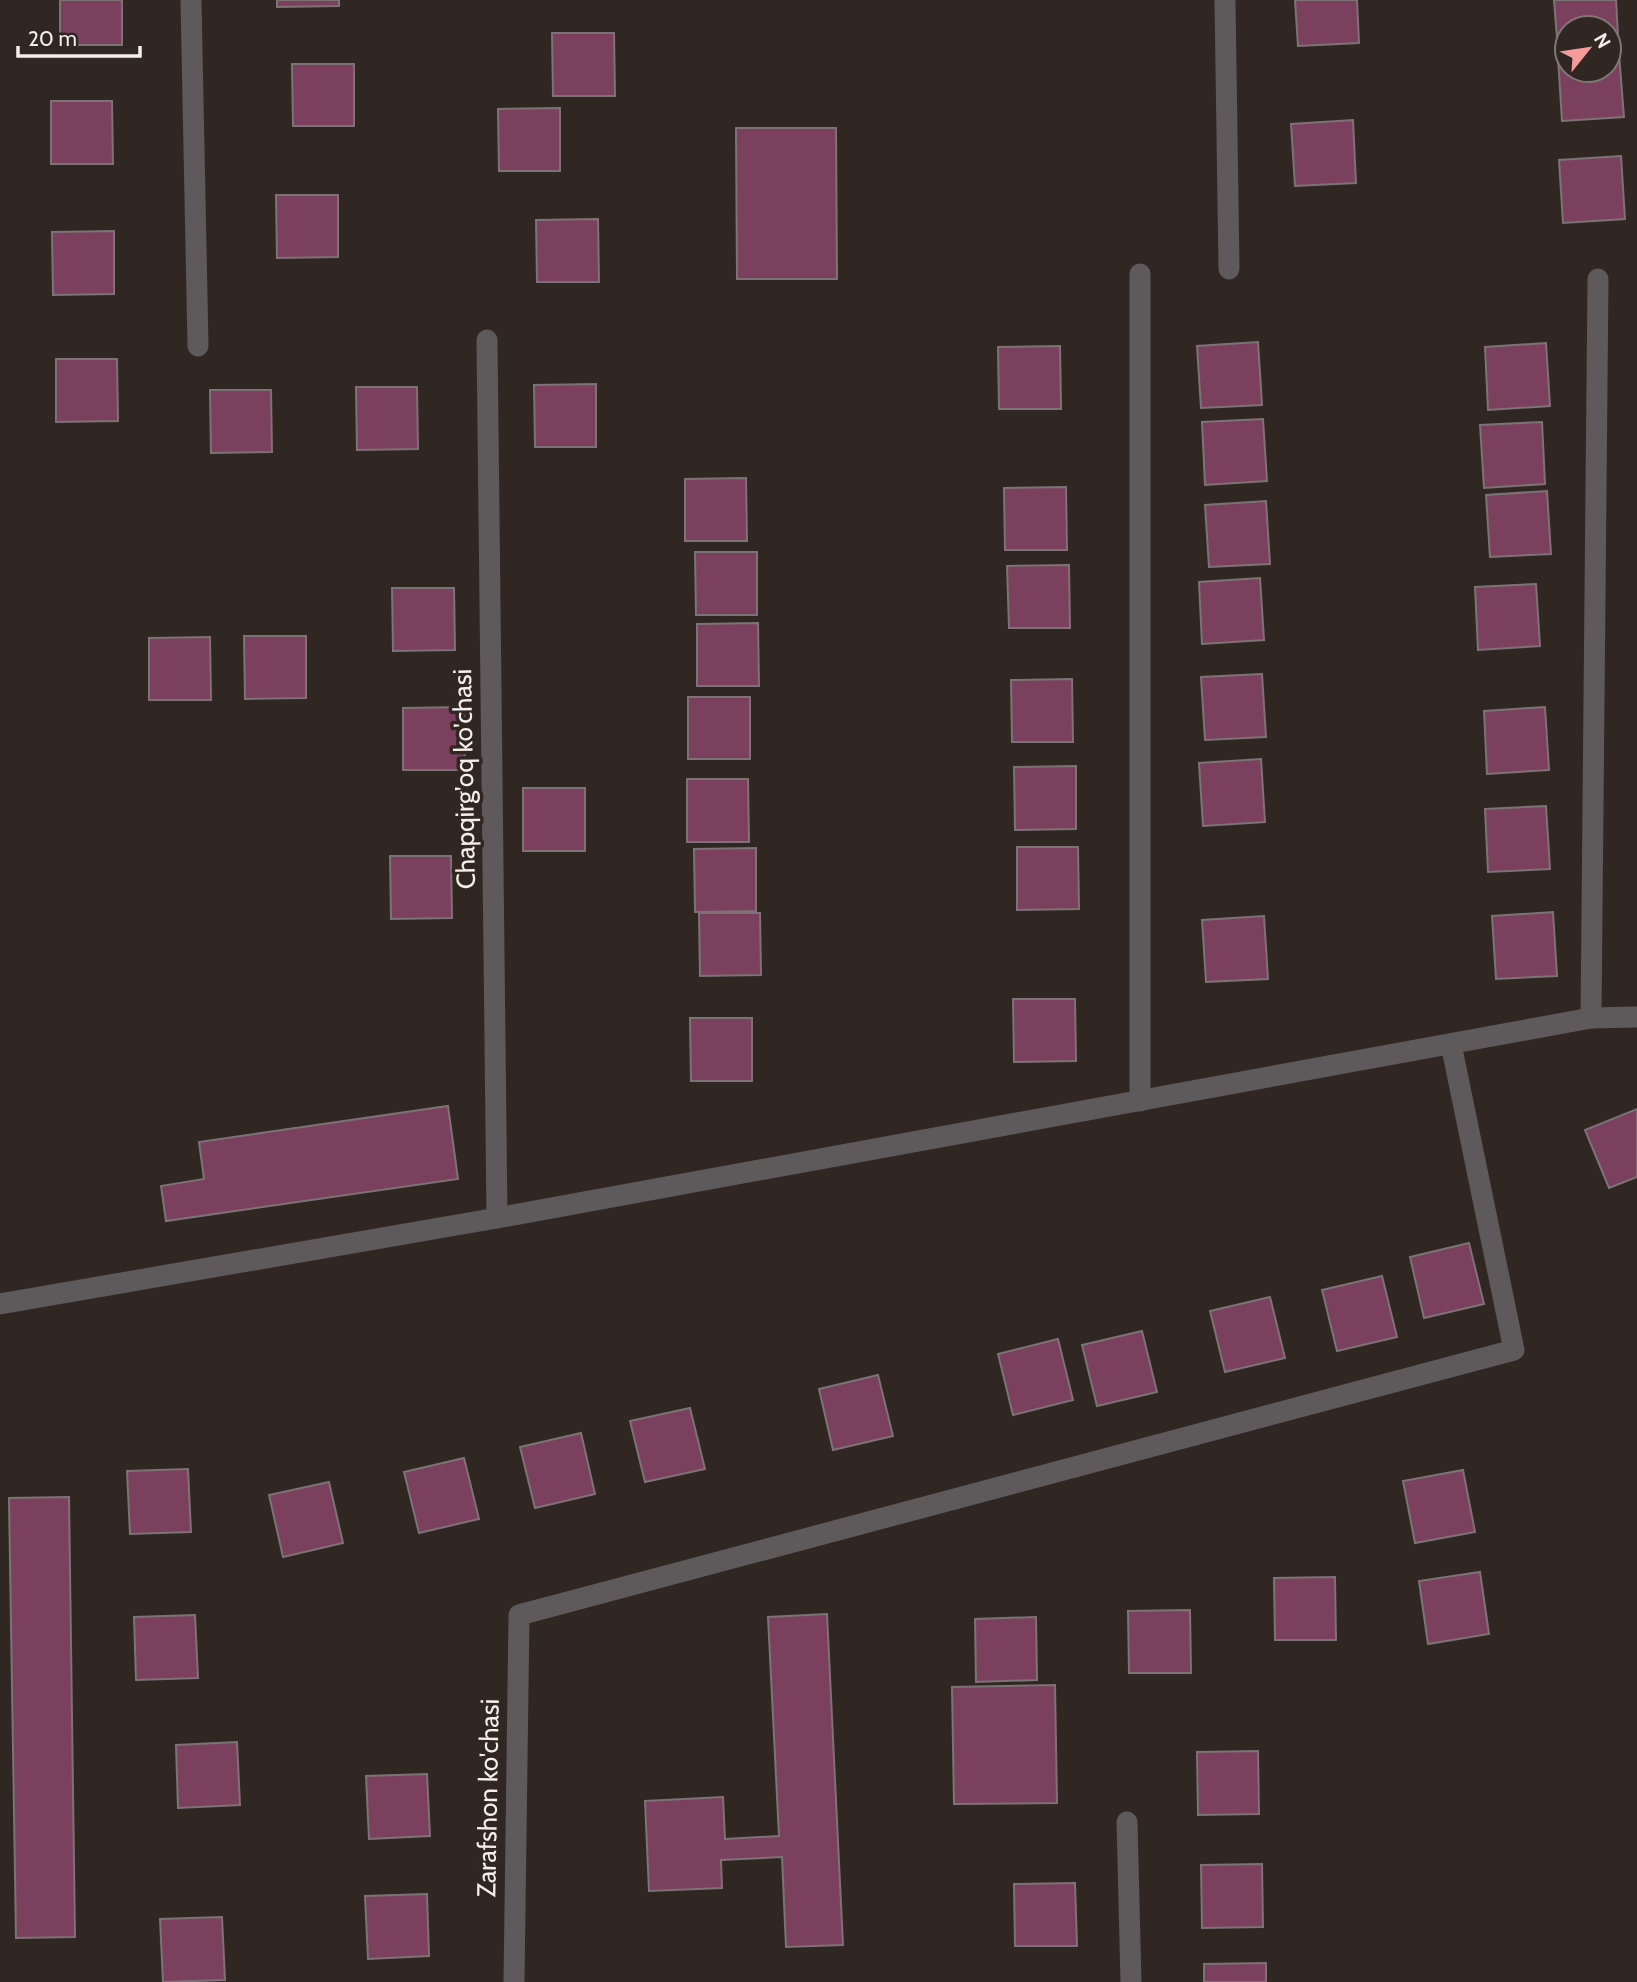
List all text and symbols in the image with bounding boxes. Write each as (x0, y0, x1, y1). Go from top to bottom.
scale bar (18, 14, 140, 58)
north arrow (1553, 14, 1623, 84)
text: 20 m (28, 26, 77, 51)
text: N (1589, 29, 1616, 52)
street label: Chapqirg'oq ko'chasi (446, 669, 482, 889)
street label: Zarafshon ko'chasi (470, 1698, 506, 1898)

